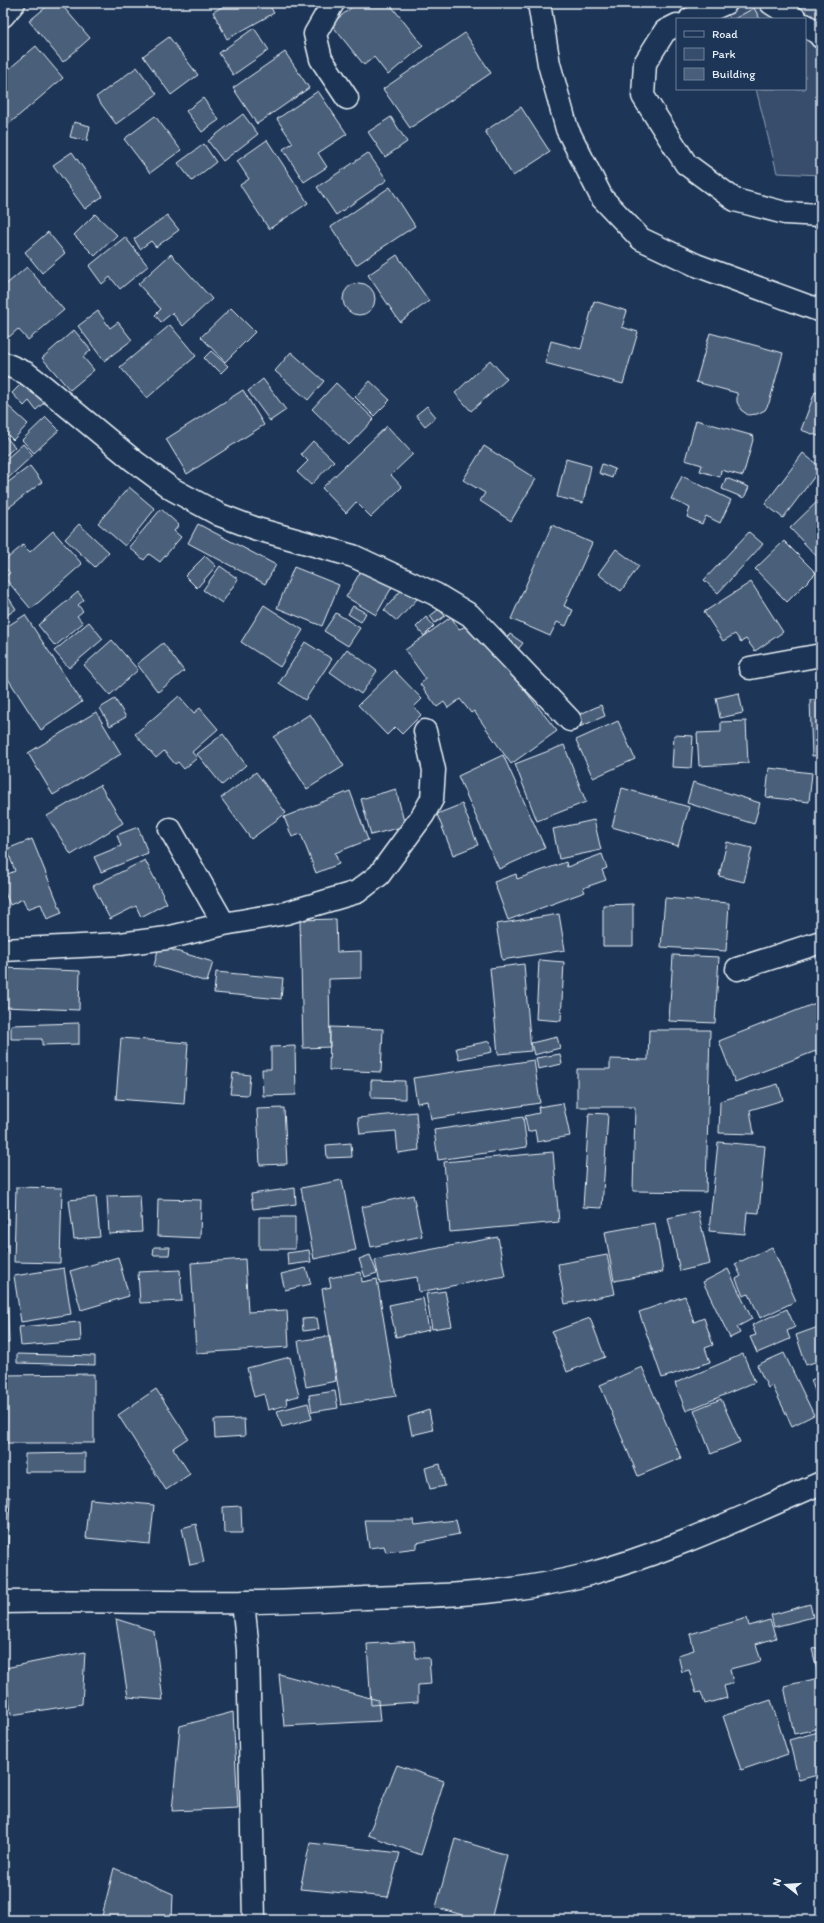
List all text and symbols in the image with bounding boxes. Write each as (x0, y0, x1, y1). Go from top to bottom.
legend (676, 18, 806, 90)
text: Road (712, 27, 738, 41)
text: Park (712, 47, 736, 61)
text: Building (712, 67, 756, 81)
north arrow (766, 1865, 806, 1905)
text: N (770, 1877, 784, 1888)

